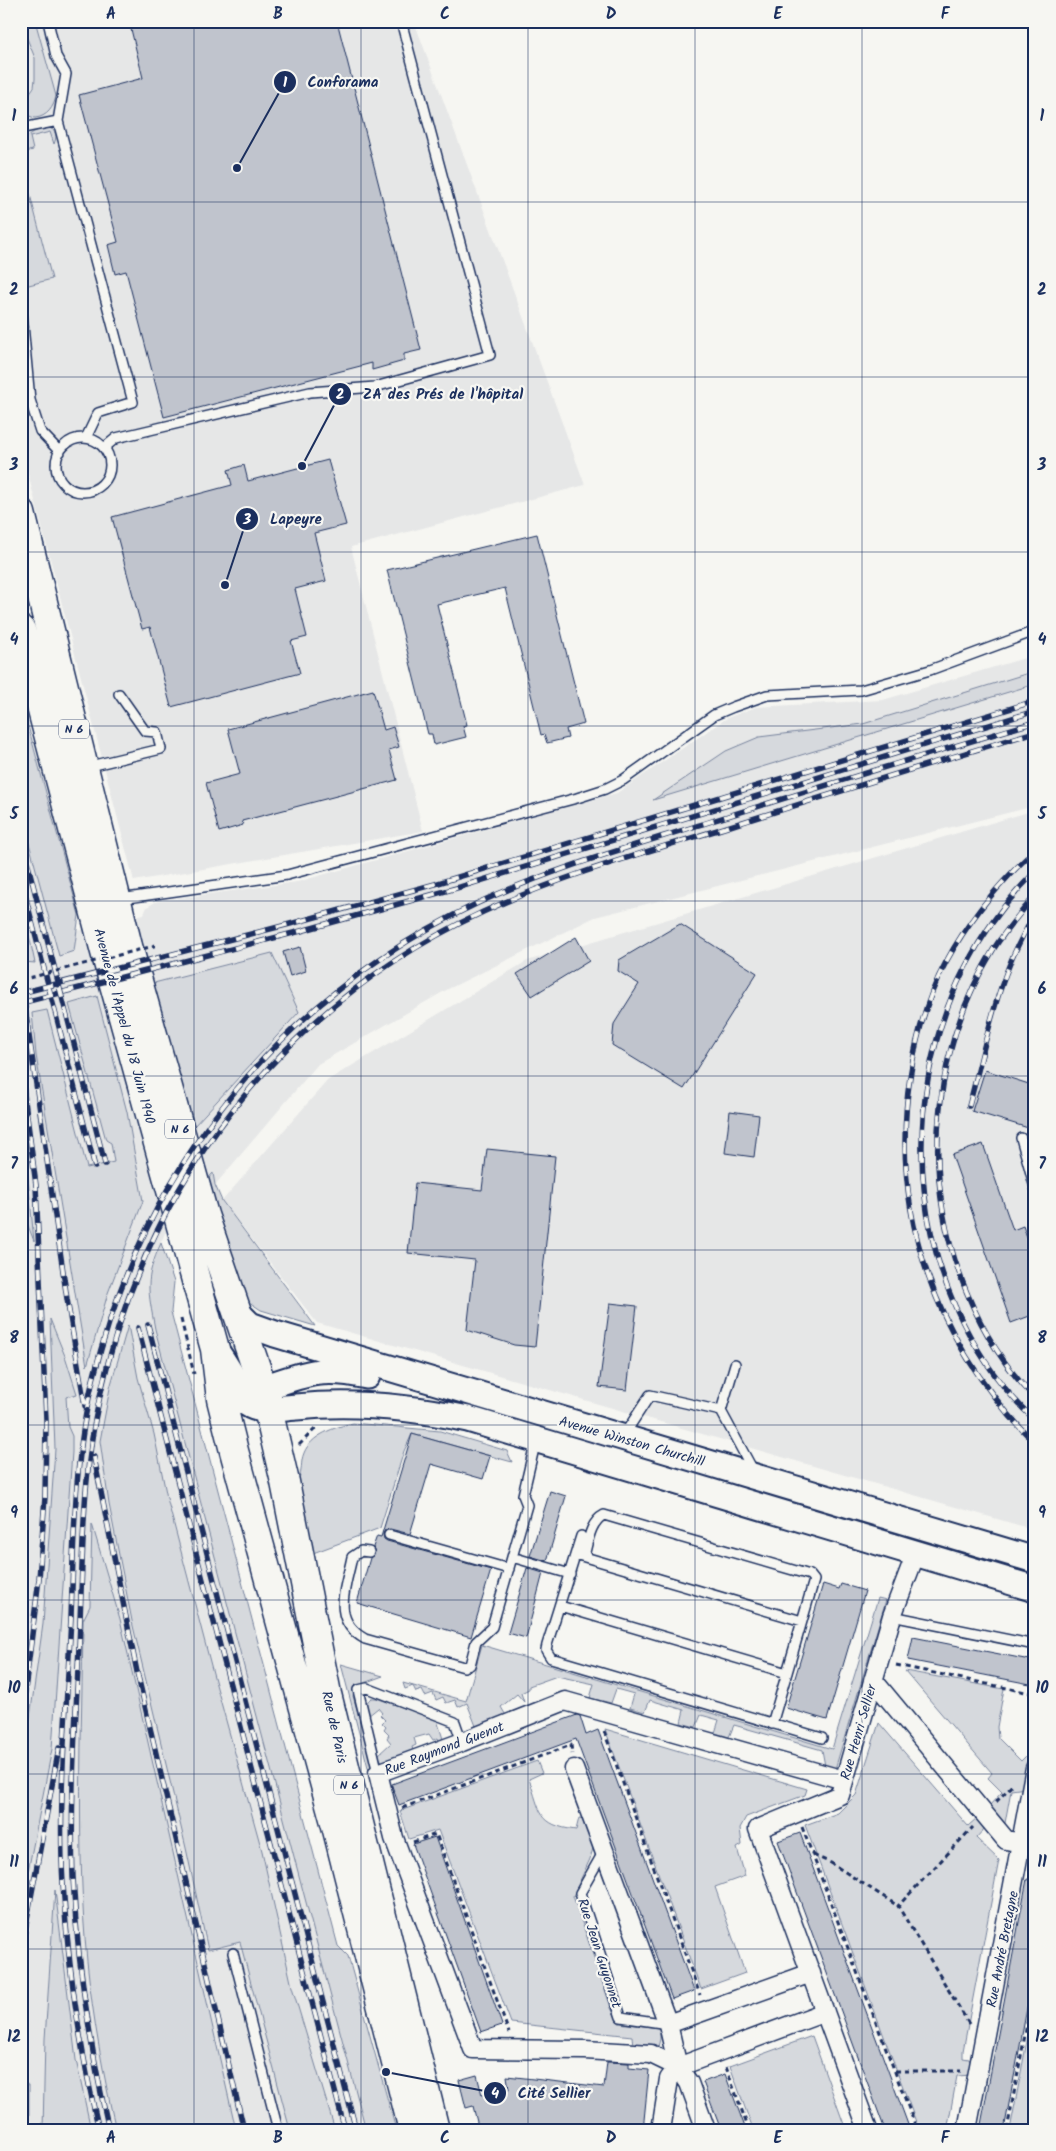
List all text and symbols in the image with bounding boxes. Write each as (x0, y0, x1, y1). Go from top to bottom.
text: A (106, 2, 116, 27)
text: B (273, 2, 283, 27)
text: C (440, 2, 450, 27)
text: D (606, 2, 617, 27)
text: E (774, 2, 784, 27)
text: F (941, 2, 951, 27)
callout: Conforama (273, 67, 388, 97)
text: 1 (283, 71, 288, 95)
text: Conforama (308, 71, 379, 95)
text: 1 (12, 104, 17, 129)
text: 1 (1040, 104, 1045, 129)
text: 2 (9, 278, 19, 303)
text: 2 (1037, 278, 1047, 303)
callout: ZA des Prés de l'hôpital (328, 379, 533, 409)
text: 2 (336, 383, 345, 407)
text: ZA des Prés de l'hôpital (363, 383, 523, 407)
text: 3 (9, 453, 19, 478)
text: 3 (1037, 453, 1047, 478)
callout: Lapeyre (235, 504, 332, 534)
text: 3 (242, 508, 251, 532)
text: Lapeyre (270, 508, 323, 532)
text: 4 (10, 628, 19, 653)
text: 4 (1038, 628, 1047, 653)
road number: N 6 (59, 720, 89, 739)
text: 5 (9, 802, 20, 827)
text: 5 (1037, 802, 1048, 827)
street label: Avenue de l'Appel du 18 Juin 1940 (87, 926, 161, 1127)
text: 6 (10, 977, 19, 1002)
text: 6 (1038, 977, 1047, 1002)
road number: N 6 (165, 1120, 195, 1138)
text: 7 (10, 1152, 18, 1177)
text: 7 (1038, 1152, 1046, 1177)
text: 8 (9, 1326, 19, 1351)
text: 8 (1037, 1326, 1047, 1351)
street label: Avenue Winston Churchill (556, 1411, 708, 1473)
text: 9 (10, 1501, 18, 1526)
text: 9 (1038, 1501, 1046, 1526)
text: 10 (7, 1676, 21, 1701)
text: 10 (1035, 1676, 1049, 1701)
street label: Rue Henri Sellier (835, 1681, 883, 1783)
street label: Rue de Paris (315, 1689, 353, 1766)
street label: Rue Raymond Guenot (381, 1716, 508, 1782)
road number: N 6 (334, 1776, 364, 1794)
text: 11 (9, 1850, 19, 1875)
text: 11 (1037, 1850, 1047, 1875)
street label: Rue André Bretagne (981, 1888, 1025, 2009)
street label: Rue Jean Guyonnet (571, 1896, 627, 2012)
text: 12 (7, 2025, 21, 2050)
text: 12 (1035, 2025, 1049, 2050)
callout: Cité Sellier (483, 2078, 600, 2108)
text: 4 (491, 2082, 499, 2106)
text: Cité Sellier (518, 2082, 591, 2106)
text: A (106, 2126, 116, 2151)
text: B (273, 2126, 283, 2151)
text: C (440, 2126, 450, 2151)
text: D (606, 2126, 617, 2151)
text: E (774, 2126, 784, 2151)
text: F (941, 2126, 951, 2151)

